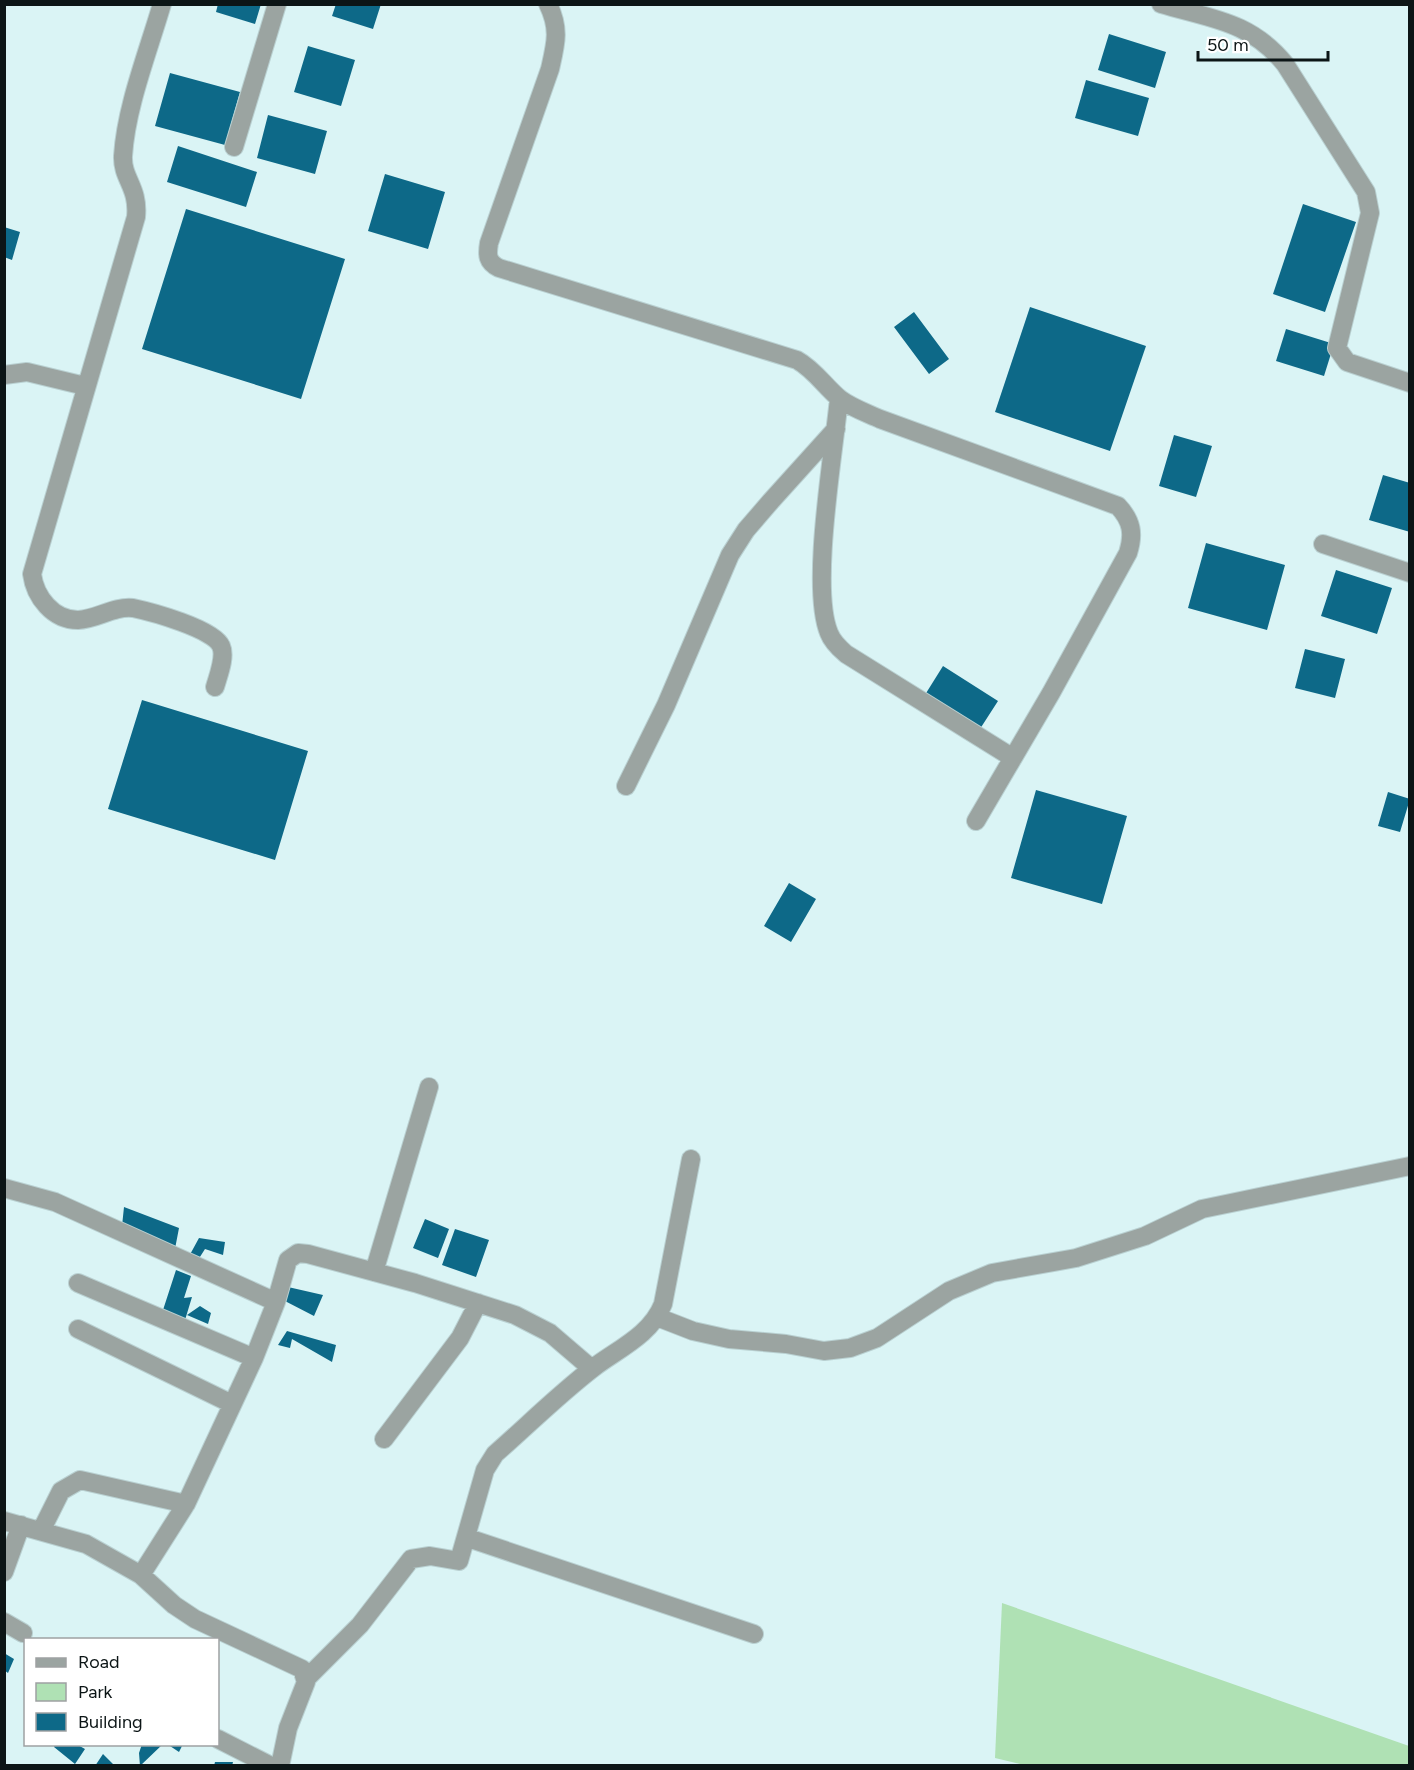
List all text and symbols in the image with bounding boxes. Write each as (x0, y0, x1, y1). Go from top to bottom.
scale bar (1198, 24, 1328, 62)
text: 50 m (1207, 34, 1249, 56)
legend (24, 1638, 219, 1746)
text: Road (78, 1651, 119, 1673)
text: Park (78, 1681, 113, 1703)
text: Building (78, 1711, 143, 1733)

